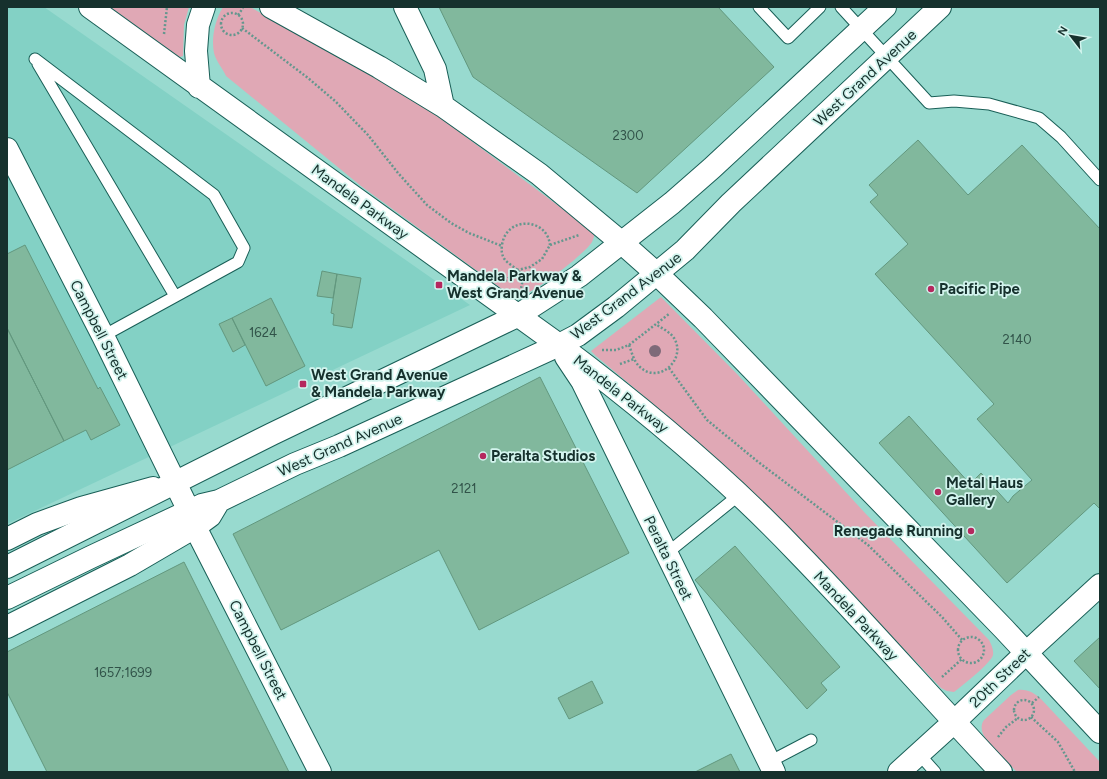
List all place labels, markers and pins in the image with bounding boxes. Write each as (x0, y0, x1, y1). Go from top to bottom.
place label: Mandela Parkway & West Grand Avenue (447, 267, 584, 302)
marker: Mandela Parkway & West Grand Avenue (434, 280, 444, 290)
place label: Pacific Pipe (939, 280, 1021, 298)
marker: Pacific Pipe (926, 284, 936, 294)
place label: West Grand Avenue & Mandela Parkway (311, 366, 448, 401)
marker: West Grand Avenue & Mandela Parkway (298, 379, 308, 389)
place label: Peralta Studios (491, 447, 595, 465)
marker: Peralta Studios (478, 451, 488, 461)
place label: Metal Haus Gallery (946, 474, 1023, 509)
marker: Metal Haus Gallery (933, 487, 943, 497)
place label: Renegade Running (834, 522, 963, 540)
marker: Renegade Running (966, 526, 976, 536)

